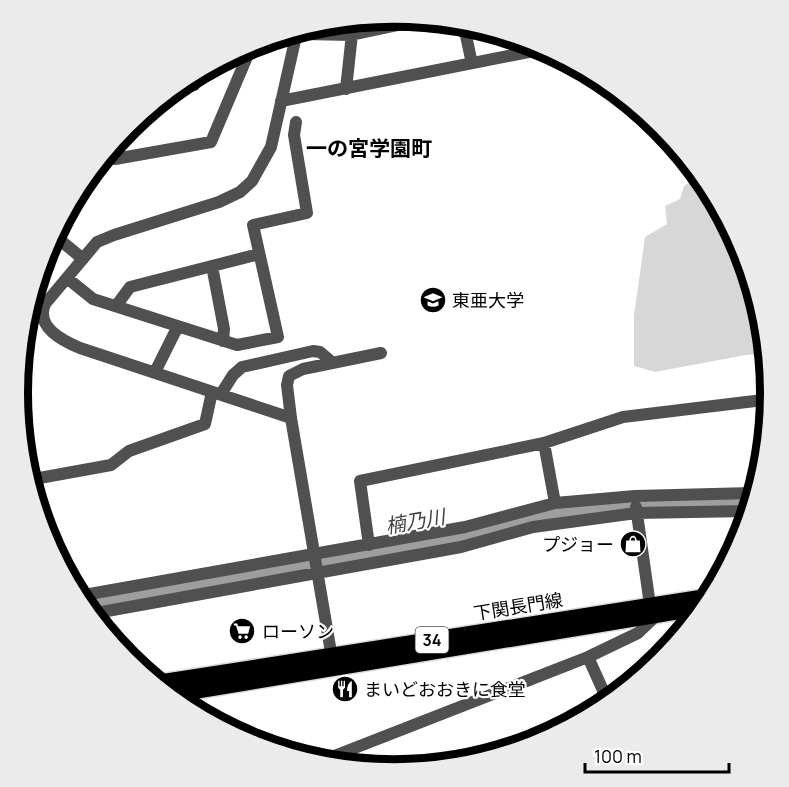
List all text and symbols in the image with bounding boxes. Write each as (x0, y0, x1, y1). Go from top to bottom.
district label: 一の宮学園町 (306, 134, 432, 162)
school or university icon: 東亜大学 (418, 285, 448, 315)
place label: 東亜大学 (452, 288, 524, 312)
water label: 楠乃川 (383, 502, 449, 540)
shop icon: プジョー (618, 529, 648, 559)
place label: プジョー (542, 532, 614, 556)
street label: 下関長門線 (472, 587, 564, 625)
supermarket icon: ローソン (227, 616, 257, 646)
place label: ローソン (262, 619, 334, 643)
road number: 34 (416, 627, 448, 653)
restaurant icon: まいどおおきに食堂 (330, 674, 360, 704)
place label: まいどおおきに食堂 (364, 677, 526, 701)
scale bar (585, 736, 729, 774)
text: 100 m (594, 744, 642, 768)

